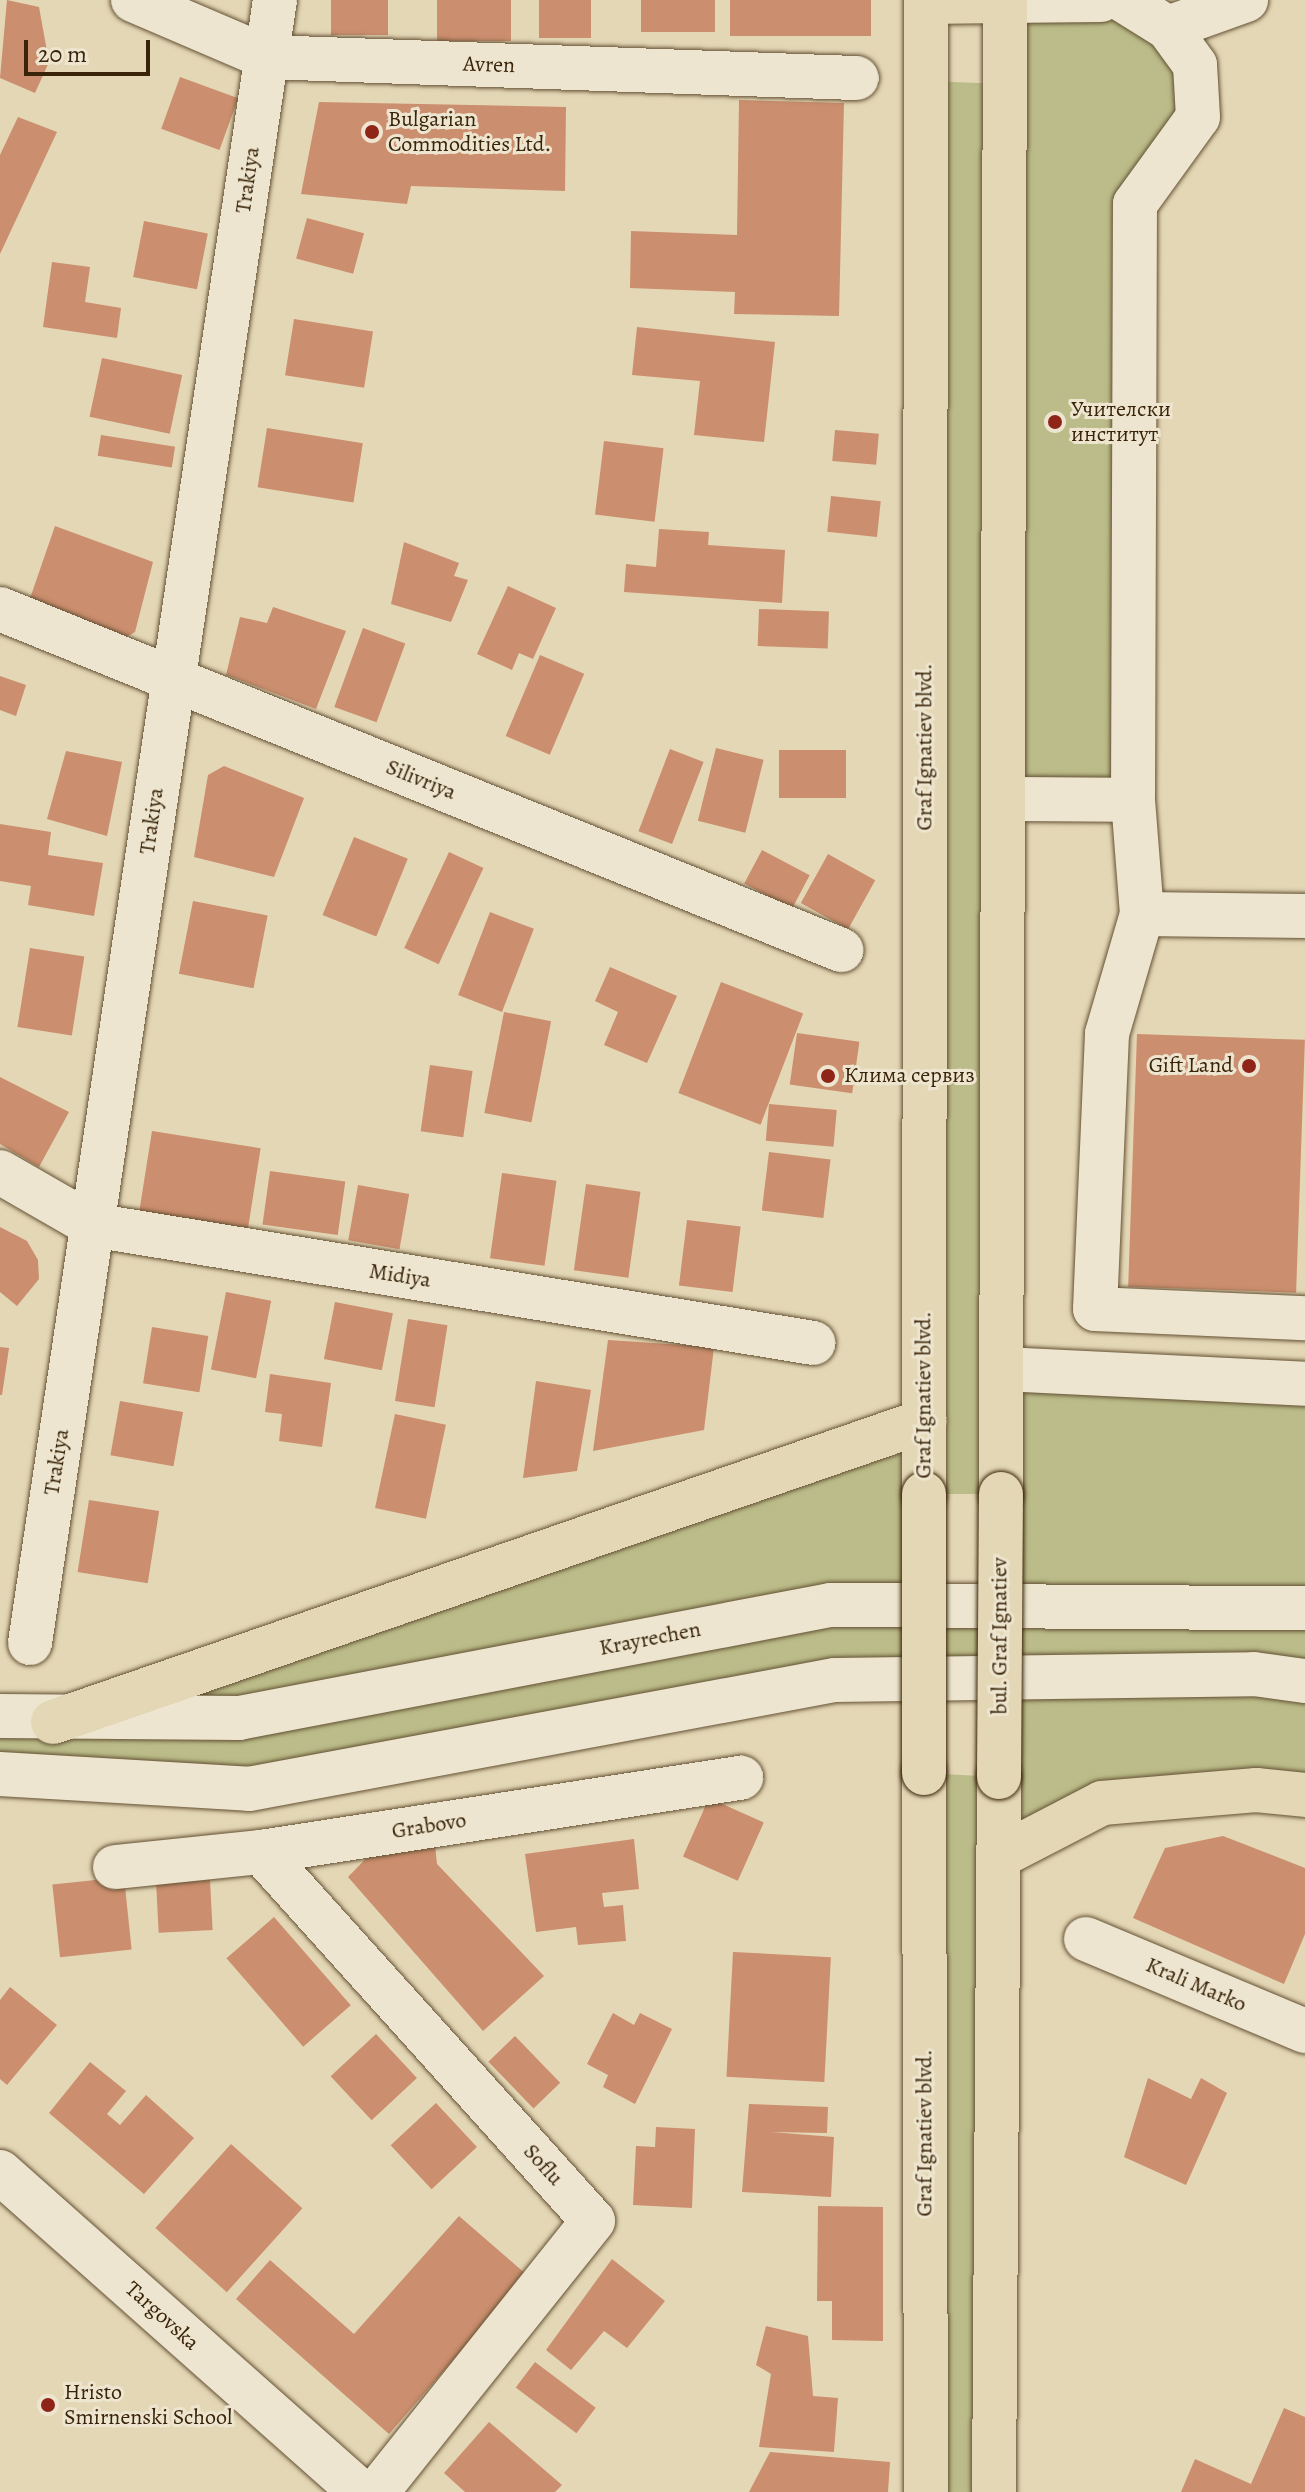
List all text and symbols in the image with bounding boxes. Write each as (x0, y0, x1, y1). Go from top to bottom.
scale bar (28, 24, 154, 74)
text: 20 m (38, 38, 87, 70)
street label: Avren (462, 51, 516, 79)
place label: Bulgarian Commodities Ltd. (388, 106, 551, 158)
marker: Bulgarian Commodities Ltd. (363, 123, 381, 141)
street label: Trakiya (230, 145, 266, 215)
place label: Учителски институт (1071, 396, 1171, 448)
marker: Учителски институт (1046, 413, 1064, 431)
street label: Graf Ignatiev blvd. (912, 663, 938, 831)
street label: Silivriya (382, 754, 460, 806)
street label: Trakiya (134, 786, 170, 856)
place label: Gift Land (1149, 1053, 1233, 1079)
marker: Gift Land (1240, 1057, 1258, 1075)
place label: Клима сервиз (844, 1063, 975, 1089)
marker: Клима сервиз (819, 1067, 837, 1085)
street label: Midiya (367, 1258, 433, 1294)
street label: Graf Ignatiev blvd. (911, 1311, 937, 1479)
street label: Trakiya (39, 1427, 75, 1497)
street label: bul. Graf Ignatiev (987, 1557, 1013, 1715)
street label: Krayrechen (597, 1616, 703, 1662)
street label: Grabovo (390, 1807, 468, 1845)
street label: Krali Marko (1142, 1952, 1250, 2018)
street label: Graf Ignatiev blvd. (912, 2049, 938, 2217)
street label: Soflu (518, 2139, 568, 2191)
street label: Targovska (120, 2276, 204, 2356)
place label: Hristo Smirnenski School (64, 2379, 232, 2430)
marker: Hristo Smirnenski School (39, 2396, 57, 2414)

